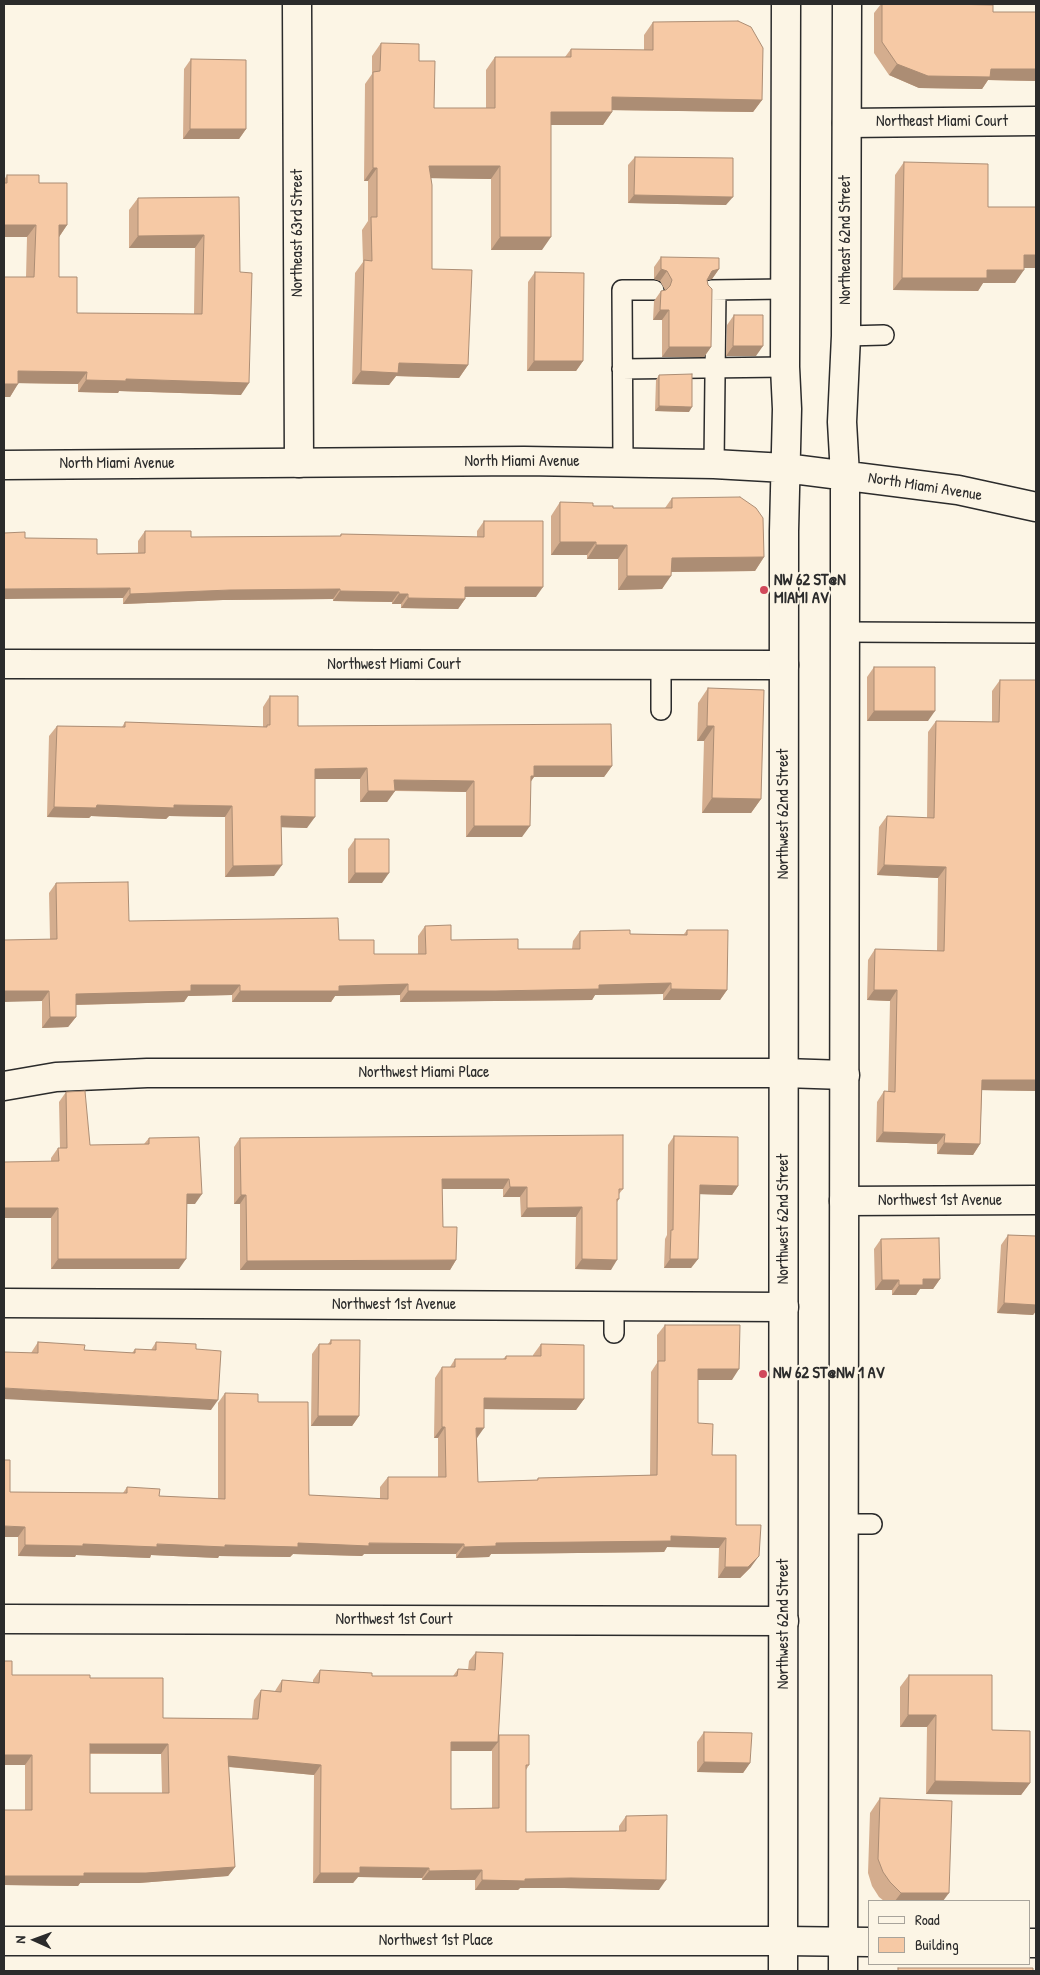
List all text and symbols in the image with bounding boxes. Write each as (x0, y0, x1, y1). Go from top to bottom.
street label: Northeast Miami Court (876, 112, 1008, 132)
street label: Northeast 63rd Street (288, 169, 308, 297)
street label: Northeast 62nd Street (836, 175, 856, 305)
street label: North Miami Avenue (464, 452, 580, 472)
street label: North Miami Avenue (59, 454, 175, 474)
street label: North Miami Avenue (867, 469, 983, 505)
place label: NW 62 ST@N MIAMI AV (774, 571, 846, 609)
marker: NW 62 ST@N MIAMI AV (758, 584, 770, 596)
street label: Northwest Miami Court (327, 655, 461, 675)
street label: Northwest 62nd Street (774, 749, 794, 879)
street label: Northwest Miami Place (359, 1063, 489, 1083)
street label: Northwest 62nd Street (774, 1154, 794, 1284)
street label: Northwest 1st Avenue (878, 1191, 1002, 1211)
street label: Northwest 1st Avenue (332, 1295, 456, 1315)
place label: NW 62 ST@NW 1 AV (773, 1364, 885, 1384)
marker: NW 62 ST@NW 1 AV (757, 1368, 769, 1380)
street label: Northwest 62nd Street (774, 1559, 794, 1689)
street label: Northwest 1st Court (336, 1610, 452, 1630)
legend (868, 1900, 1030, 1965)
text: Road (915, 1909, 940, 1930)
north arrow (10, 1915, 60, 1965)
street label: Northwest 1st Place (379, 1931, 493, 1951)
text: Building (915, 1934, 959, 1955)
text: N (10, 1935, 29, 1944)

